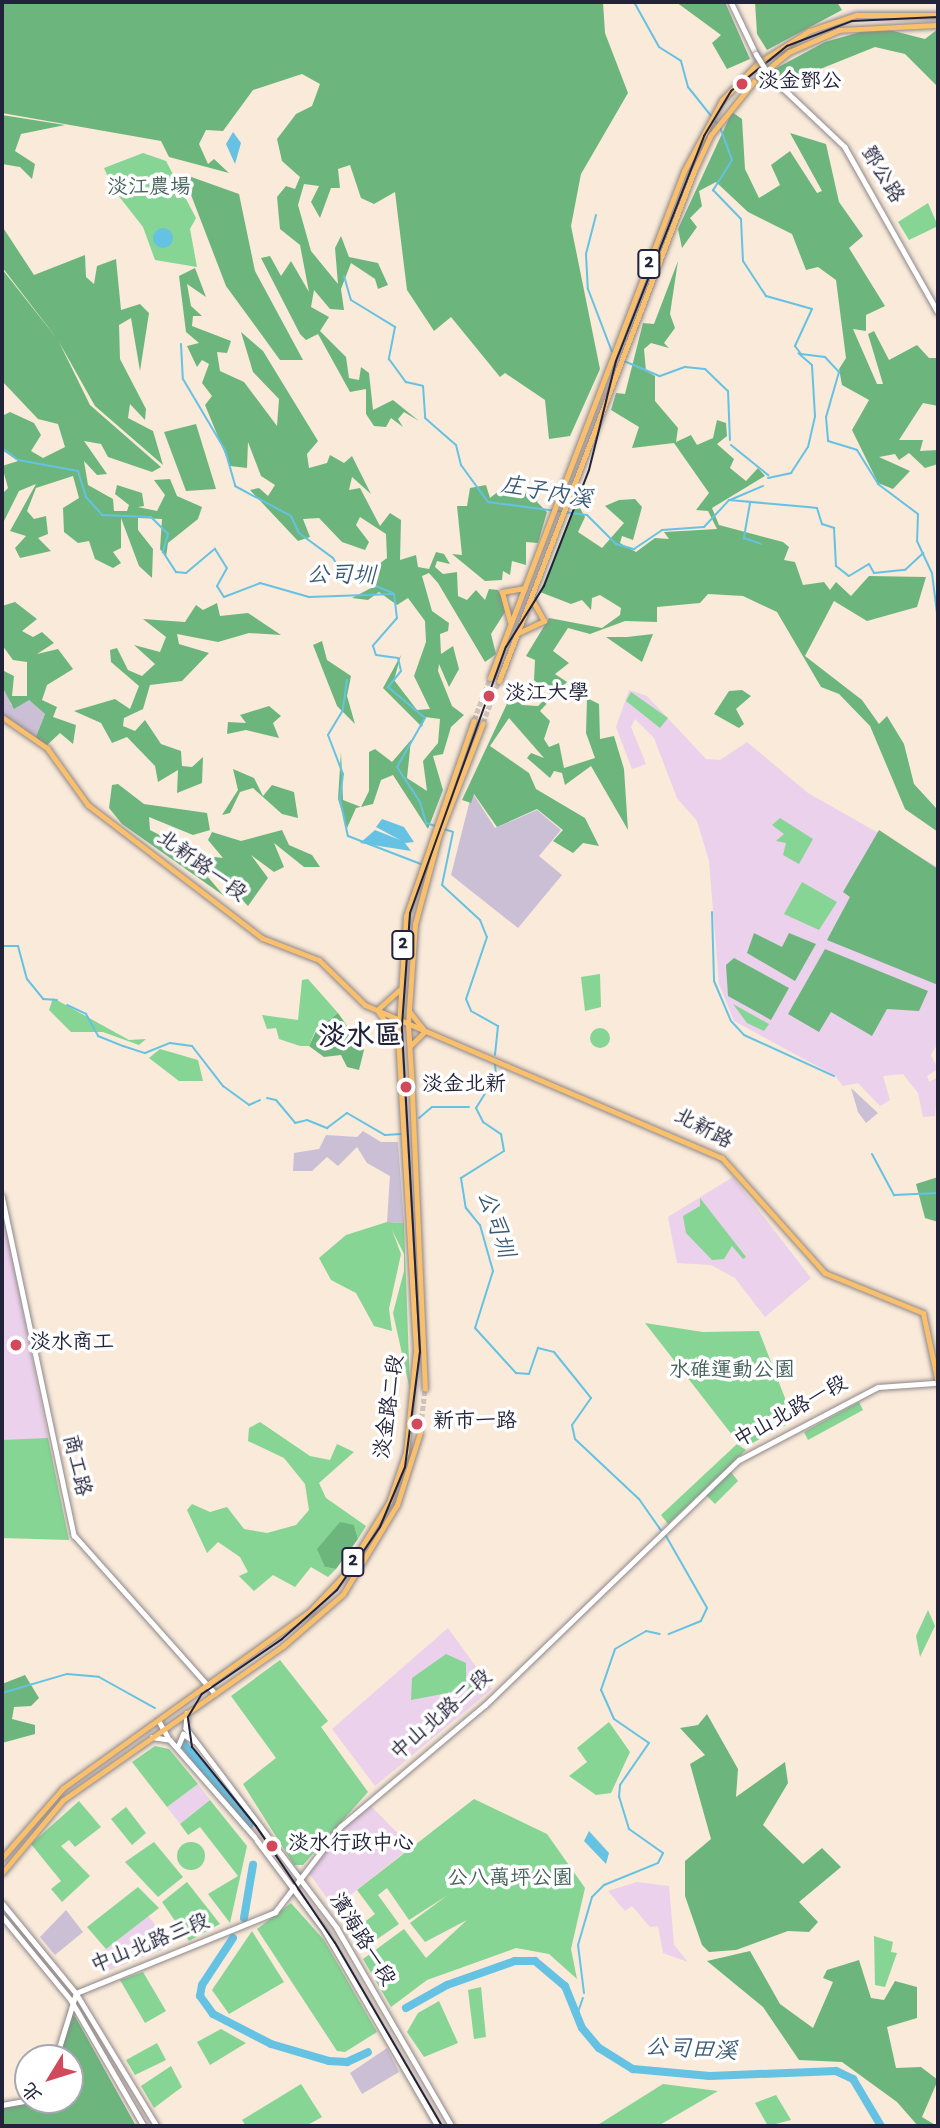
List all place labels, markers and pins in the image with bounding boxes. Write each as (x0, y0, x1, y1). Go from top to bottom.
place label: 淡金鄧公 (758, 71, 842, 97)
marker: 淡金鄧公 (732, 74, 752, 94)
place label: 淡江大學 (505, 683, 589, 709)
marker: 淡江大學 (479, 686, 499, 706)
place label: 淡金北新 (422, 1074, 506, 1100)
marker: 淡金北新 (396, 1077, 416, 1097)
place label: 淡水商工 (30, 1332, 114, 1358)
marker: 淡水商工 (8, 1337, 24, 1353)
place label: 新市一路 (433, 1411, 517, 1437)
marker: 新市一路 (407, 1414, 427, 1434)
place label: 淡水行政中心 (288, 1833, 414, 1859)
marker: 淡水行政中心 (262, 1836, 282, 1856)

